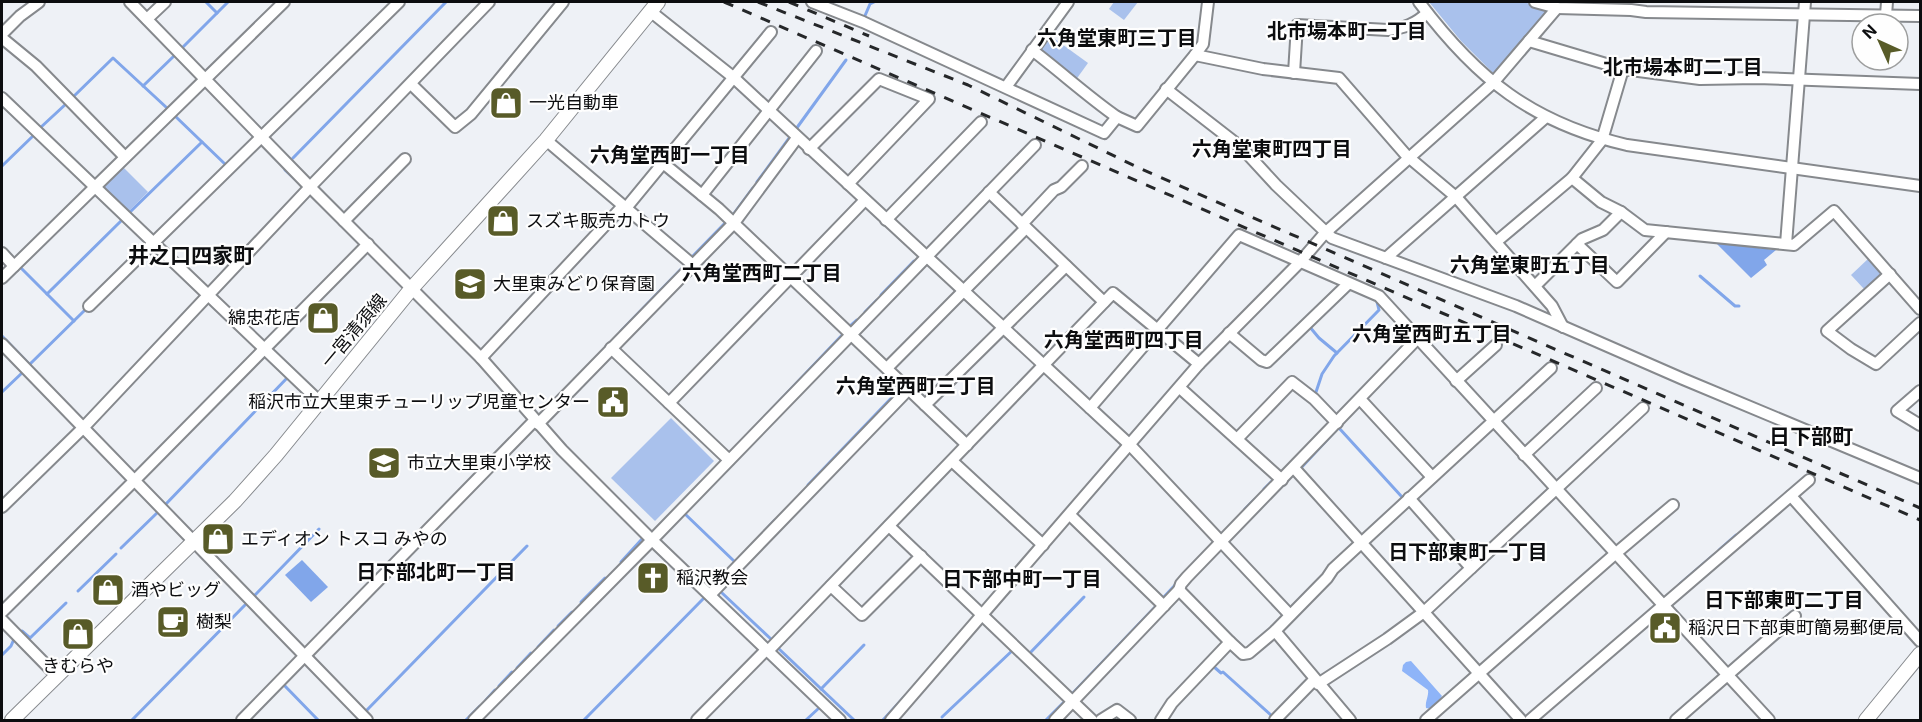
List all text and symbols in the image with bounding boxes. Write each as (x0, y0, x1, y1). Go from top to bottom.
north arrow (1850, 12, 1910, 72)
district label: 北市場本町一丁目 (1267, 19, 1427, 43)
text: N (1858, 20, 1881, 43)
district label: 六角堂東町三丁目 (1037, 26, 1197, 50)
district label: 北市場本町二丁目 (1603, 55, 1763, 79)
shop icon: 一光自動車 (488, 85, 524, 121)
place label: 一光自動車 (529, 92, 619, 113)
district label: 六角堂東町四丁目 (1192, 137, 1352, 161)
district label: 六角堂西町一丁目 (590, 143, 750, 167)
shop icon: スズキ販売カトウ (485, 203, 521, 239)
place label: スズキ販売カトウ (526, 210, 670, 231)
district label: 井之口四家町 (128, 243, 254, 268)
district label: 六角堂東町五丁目 (1450, 253, 1610, 277)
district label: 六角堂西町二丁目 (682, 261, 842, 285)
school or university icon: 大里東みどり保育園 (452, 266, 488, 302)
place label: 大里東みどり保育園 (493, 273, 655, 294)
street label: 一宮清須線 (317, 289, 391, 372)
shop icon: 綿忠花店 (305, 300, 341, 336)
place label: 綿忠花店 (228, 307, 300, 328)
district label: 六角堂西町五丁目 (1352, 322, 1512, 346)
district label: 六角堂西町四丁目 (1044, 328, 1204, 352)
district label: 六角堂西町三丁目 (836, 374, 996, 398)
public building icon: 稲沢市立大里東チューリップ児童センター (595, 384, 631, 420)
place label: 稲沢市立大里東チューリップ児童センター (248, 391, 590, 412)
district label: 日下部町 (1769, 424, 1853, 449)
school or university icon: 市立大里東小学校 (366, 445, 402, 481)
place label: 市立大里東小学校 (407, 452, 551, 473)
shop icon: エディオン トスコ みやの (200, 521, 236, 557)
place label: エディオン トスコ みやの (241, 528, 448, 549)
district label: 日下部東町一丁目 (1388, 540, 1548, 564)
district label: 日下部北町一丁目 (356, 560, 516, 584)
church icon: 稲沢教会 (635, 560, 671, 596)
place label: 稲沢教会 (676, 567, 748, 588)
district label: 日下部中町一丁目 (942, 567, 1102, 591)
shop icon: 酒やビッグ (90, 572, 126, 608)
place label: 酒やビッグ (131, 579, 221, 600)
district label: 日下部東町二丁目 (1704, 588, 1864, 612)
cafe icon: 樹梨 (155, 604, 191, 640)
public building icon: 稲沢日下部東町簡易郵便局 (1647, 610, 1683, 646)
place label: 樹梨 (196, 611, 232, 632)
shop icon: きむらや (60, 616, 96, 652)
place label: 稲沢日下部東町簡易郵便局 (1688, 617, 1904, 638)
place label: きむらや (42, 655, 114, 676)

